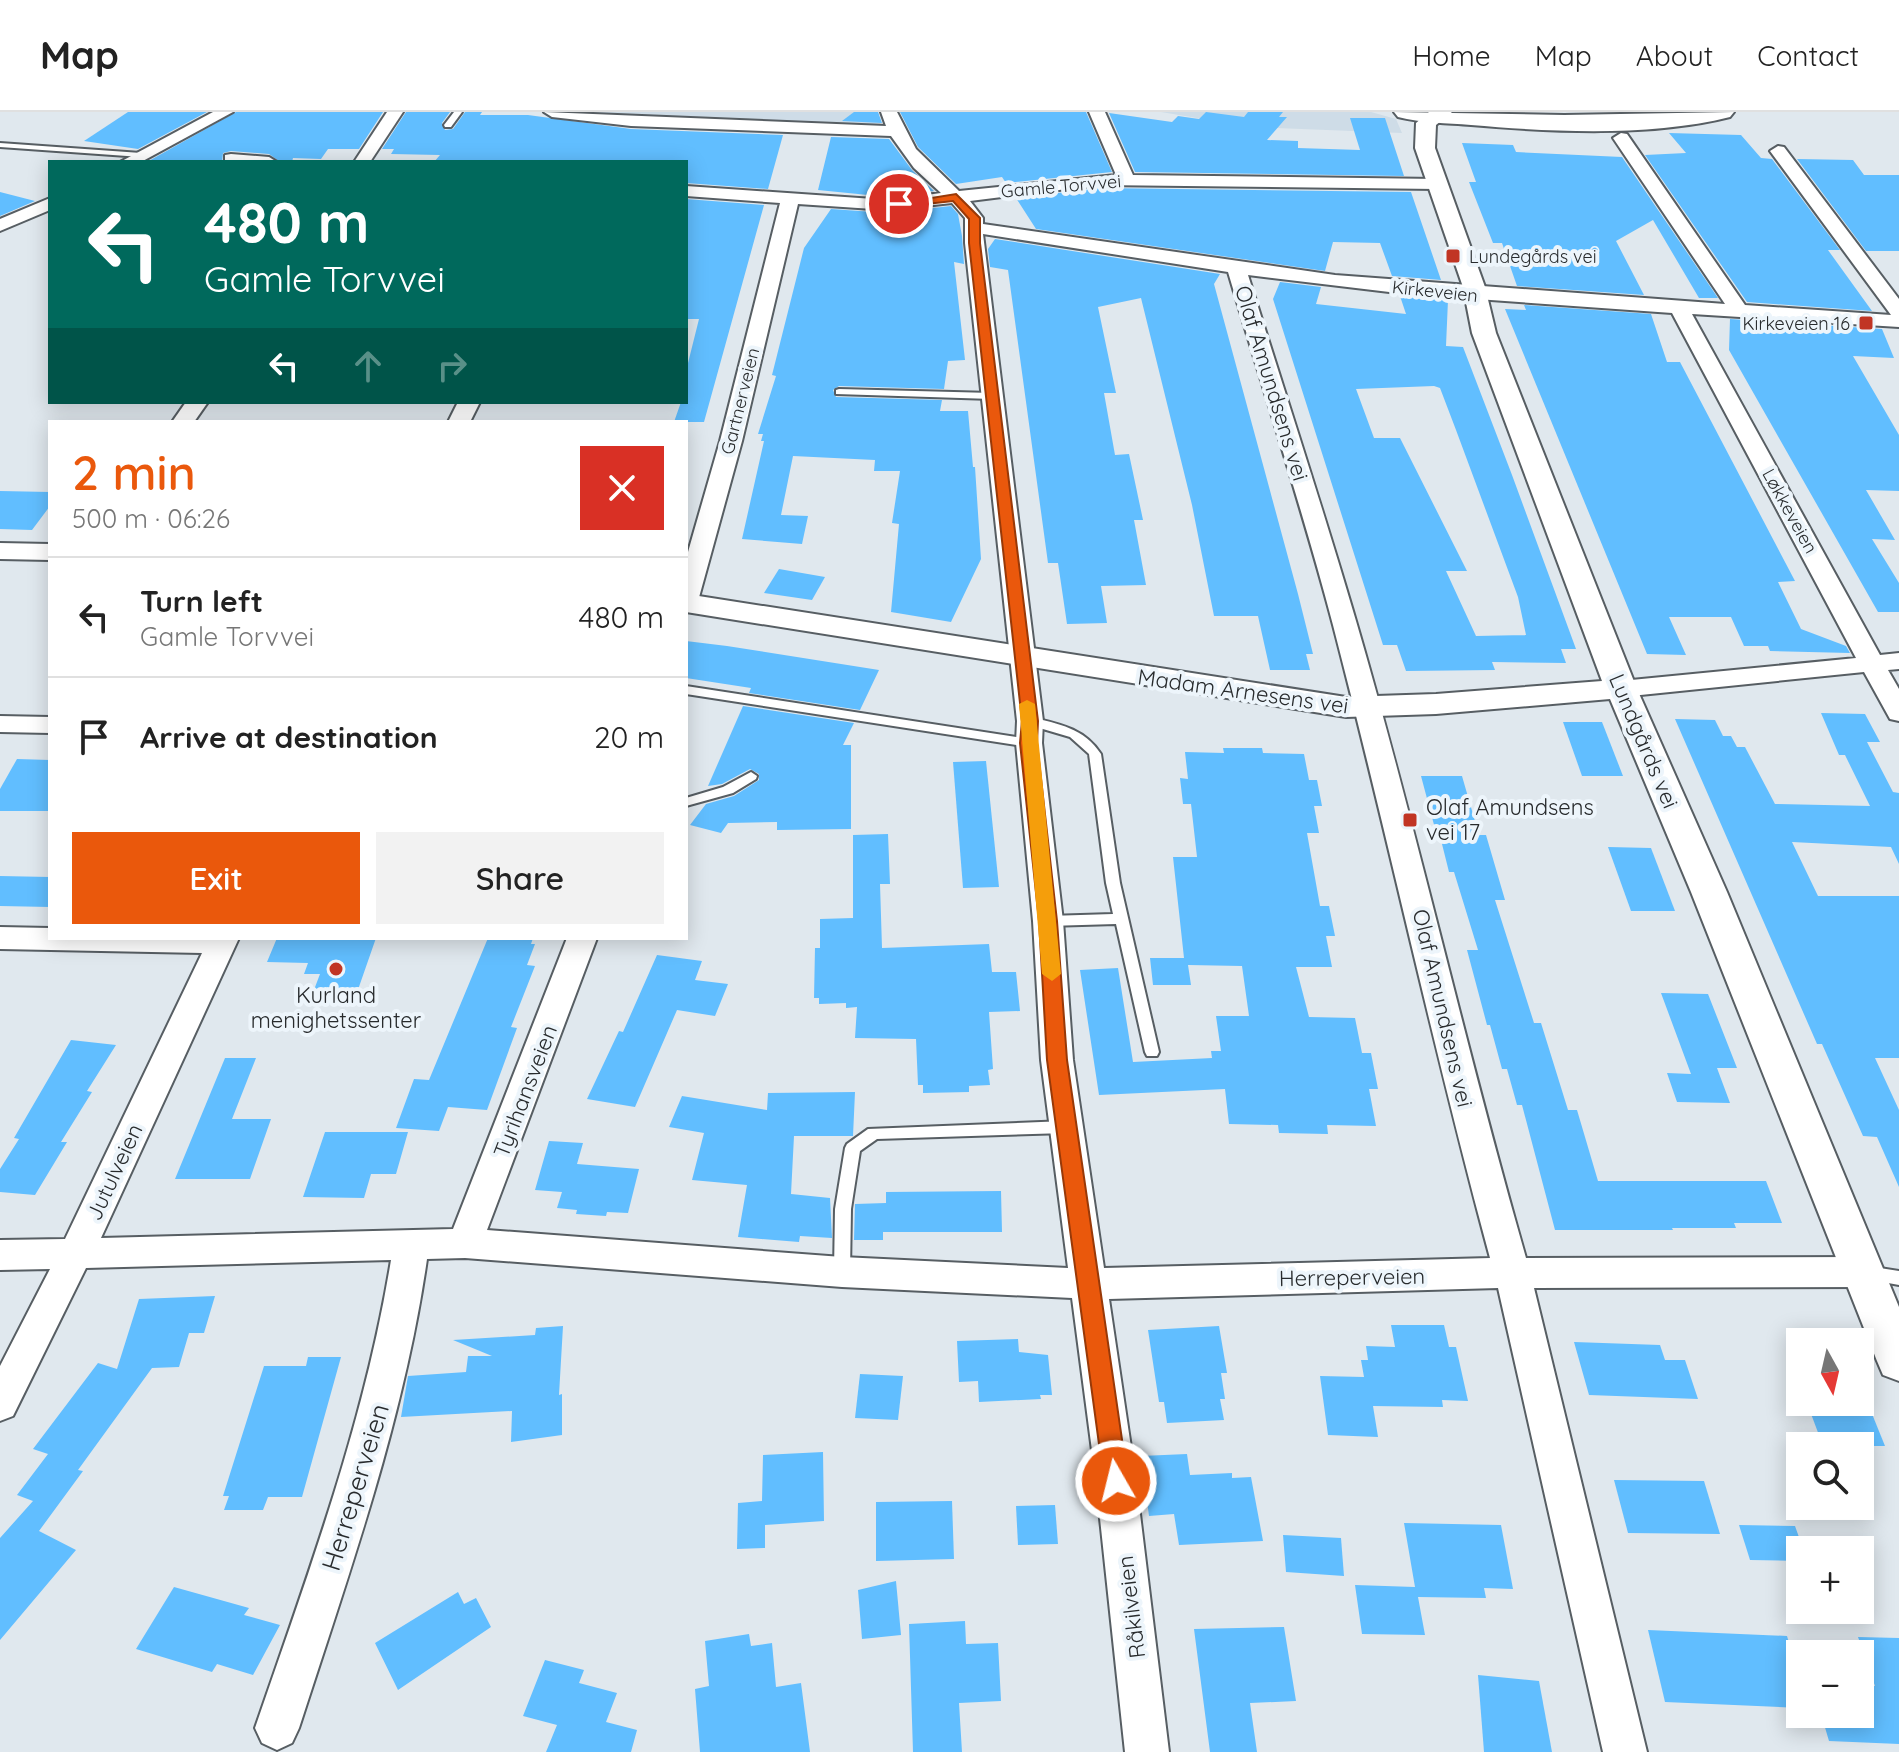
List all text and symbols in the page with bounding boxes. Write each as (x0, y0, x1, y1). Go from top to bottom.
text: Map (40, 31, 119, 79)
text: Home (1412, 38, 1491, 73)
text: Map (1535, 38, 1592, 73)
text: About (1636, 38, 1713, 73)
text: Contact (1757, 38, 1859, 73)
street label: Gamle Torvvei (1000, 169, 1122, 203)
pin (865, 170, 933, 238)
icon: arrive (877, 182, 921, 226)
text: 480 m (204, 187, 369, 257)
icon: left (72, 192, 176, 296)
place label: Lundegårds vei (1469, 245, 1597, 268)
marker: Lundegårds vei (1444, 247, 1462, 265)
text: Gamle Torvvei (204, 256, 445, 301)
street label: Kirkeveien (1391, 275, 1479, 307)
street label: Olaf Amundsens vei (1229, 282, 1315, 484)
place label: Kirkeveien 16 (1742, 312, 1850, 335)
marker: Kirkeveien 16 (1857, 314, 1875, 332)
icon: left (262, 344, 306, 388)
icon: ahead (346, 344, 390, 388)
icon: right (430, 344, 474, 388)
street label: Gartnerveien (716, 345, 764, 457)
text: 2 min (72, 442, 196, 502)
button: close (580, 446, 664, 530)
street label: Løkkeveien (1757, 465, 1823, 557)
text: 500 m · 06:26 (72, 502, 230, 535)
text: Turn left (140, 582, 263, 620)
icon: left (72, 595, 116, 639)
text: 480 m (579, 598, 664, 636)
text: Gamle Torvvei (140, 620, 314, 653)
street label: Madam Arnesens vei (1136, 662, 1350, 720)
street label: Lundgårds vei (1603, 669, 1685, 813)
icon: arrive (72, 715, 116, 759)
text: Arrive at destination (140, 718, 438, 756)
text: 20 m (594, 718, 664, 756)
place label: Olaf Amundsens vei 17 (1426, 793, 1594, 846)
marker: Olaf Amundsens vei 17 (1401, 811, 1419, 829)
button: Exit (72, 832, 360, 924)
button: Share (376, 832, 664, 924)
street label: Olaf Amundsens vei (1407, 906, 1479, 1110)
marker: Kurland menighetssenter (327, 960, 345, 978)
place label: Kurland menighetssenter (251, 981, 422, 1034)
street label: Tyrihansveien (487, 1021, 563, 1161)
street label: Jutulveien (79, 1119, 149, 1225)
street label: Herreperveien (1279, 1262, 1425, 1292)
north arrow (1786, 1328, 1874, 1416)
map controls (1786, 1328, 1874, 1728)
street label: Herreperveien (314, 1400, 396, 1574)
button: search (1786, 1432, 1874, 1520)
position arrow (1074, 1439, 1158, 1523)
button: + (1786, 1536, 1874, 1624)
street label: Råkilveien (1111, 1554, 1151, 1660)
button: − (1786, 1640, 1874, 1728)

